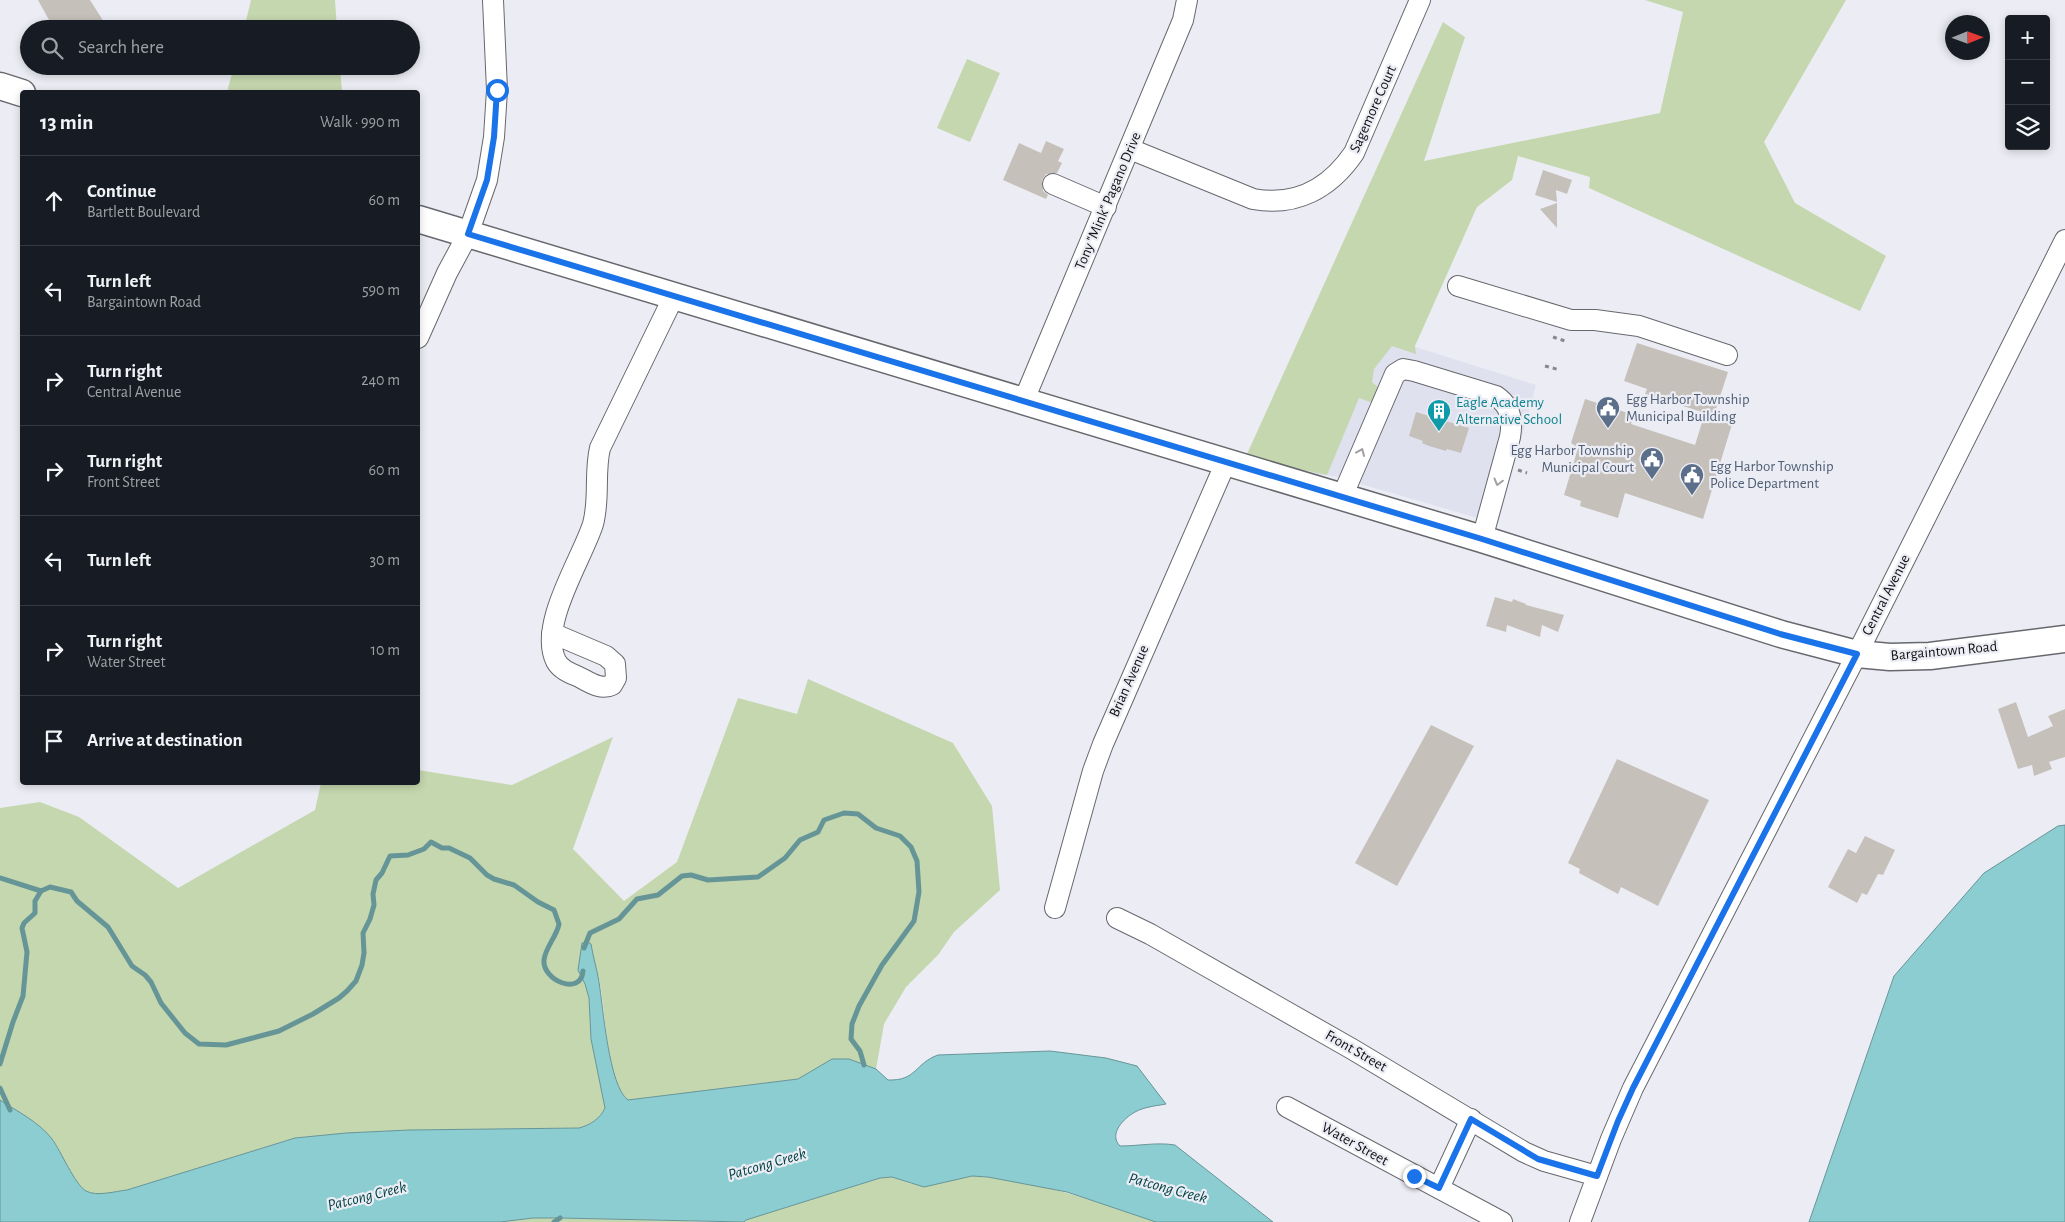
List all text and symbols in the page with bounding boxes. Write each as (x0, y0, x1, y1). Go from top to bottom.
north arrow (1945, 15, 1990, 60)
map controls (2005, 15, 2050, 150)
button: + (2005, 15, 2050, 60)
search box (20, 20, 420, 75)
icon: search (38, 34, 66, 62)
text: Search here (78, 38, 164, 57)
button: − (2005, 60, 2050, 105)
street label: Sagemore Court (1347, 63, 1399, 155)
route start (486, 79, 509, 102)
button: layers (2005, 105, 2050, 150)
text: 13 min (40, 112, 93, 133)
text: Walk · 990 m (320, 114, 400, 130)
street label: Tony "Mink" Pagano Drive (1072, 130, 1144, 272)
text: Continue (87, 182, 156, 201)
icon: ahead (40, 187, 68, 215)
text: 60 m (369, 192, 400, 208)
text: Bartlett Boulevard (87, 204, 200, 220)
text: Turn left (87, 272, 151, 291)
icon: left (40, 277, 68, 305)
text: 590 m (362, 282, 400, 298)
text: Bargaintown Road (87, 294, 201, 310)
text: Turn right (87, 362, 162, 381)
icon: right (40, 367, 68, 395)
text: 240 m (361, 372, 400, 388)
text: Central Avenue (87, 384, 181, 400)
place label: Egg Harbor Township Municipal Building (1626, 392, 1750, 424)
place label: Eagle Academy Alternative School (1456, 395, 1562, 427)
public building icon: Egg Harbor Township Municipal Building (1595, 395, 1621, 429)
building icon: Eagle Academy Alternative School (1426, 398, 1452, 432)
place label: Egg Harbor Township Municipal Court (1510, 443, 1634, 475)
public building icon: Egg Harbor Township Municipal Court (1639, 446, 1665, 480)
one-way arrow (1355, 448, 1366, 457)
text: Turn right (87, 452, 162, 471)
icon: right (40, 457, 68, 485)
place label: Egg Harbor Township Police Department (1710, 459, 1834, 491)
text: 60 m (369, 462, 400, 478)
public building icon: Egg Harbor Township Police Department (1679, 462, 1705, 496)
text: Front Street (87, 474, 160, 490)
one-way arrow (1493, 478, 1503, 486)
icon: left (40, 547, 68, 575)
text: Turn left (87, 551, 151, 570)
text: 30 m (370, 552, 400, 568)
street label: Central Avenue (1859, 552, 1913, 638)
text: Turn right (87, 632, 162, 651)
icon: right (40, 637, 68, 665)
street label: Bargaintown Road (1890, 639, 1998, 663)
text: 10 m (371, 642, 400, 658)
street label: Brian Avenue (1106, 643, 1152, 719)
text: Water Street (87, 654, 166, 670)
icon: arrive (40, 727, 68, 755)
text: Arrive at destination (87, 731, 243, 750)
street label: Front Street (1323, 1027, 1390, 1075)
street label: Water Street (1319, 1120, 1391, 1169)
water label: Patcong Creek (726, 1145, 808, 1183)
route end (1403, 1165, 1426, 1188)
water label: Patcong Creek (1127, 1170, 1209, 1206)
water label: Patcong Creek (326, 1178, 408, 1214)

